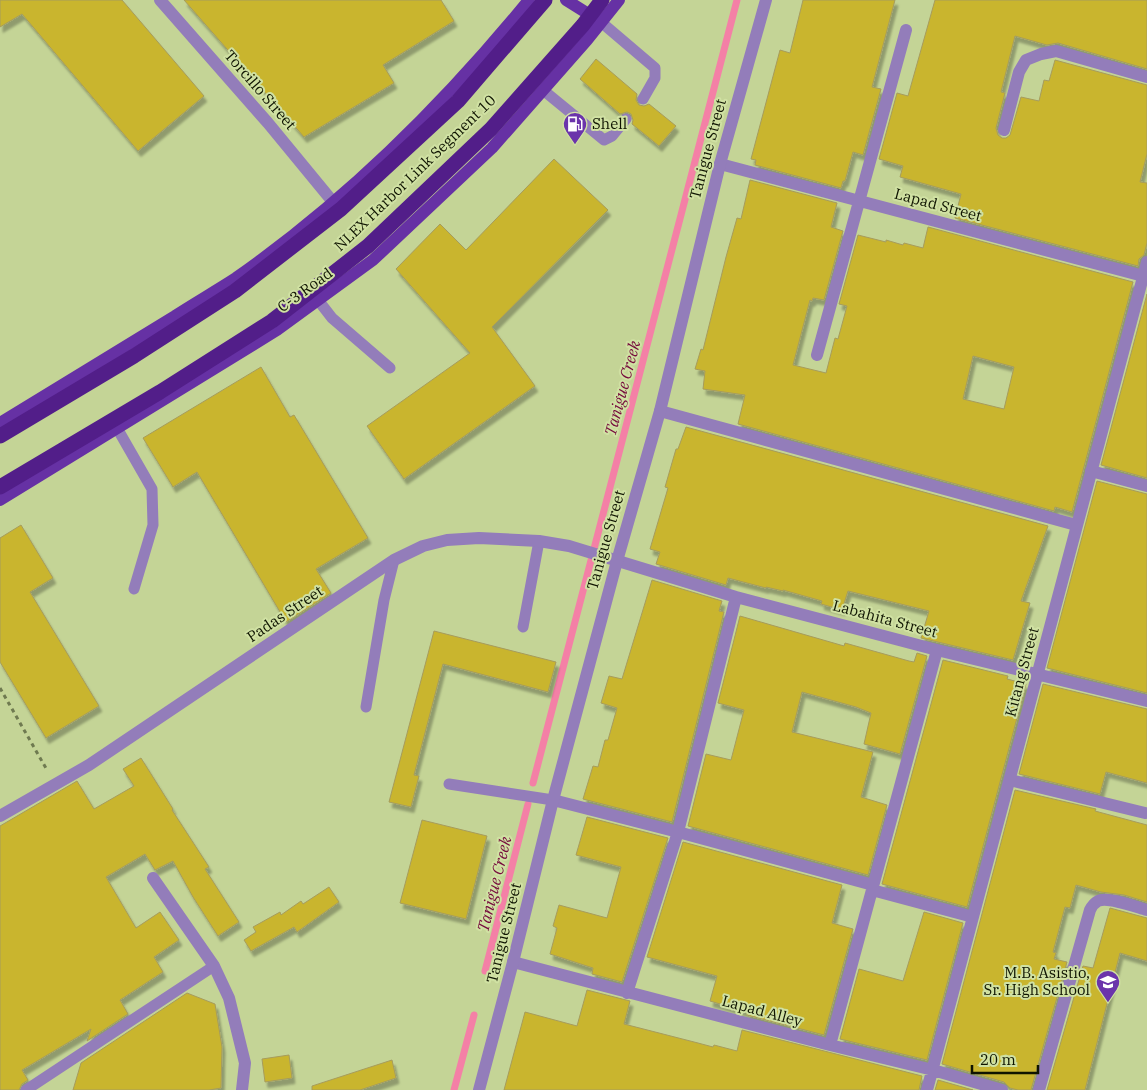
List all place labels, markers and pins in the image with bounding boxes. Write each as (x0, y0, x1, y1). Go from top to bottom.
fuel station icon: Shell (562, 111, 588, 145)
place label: Shell (592, 114, 627, 133)
place label: M.B. Asistio, Sr. High School (984, 963, 1090, 999)
school or university icon: M.B. Asistio, Sr. High School (1095, 969, 1121, 1003)

